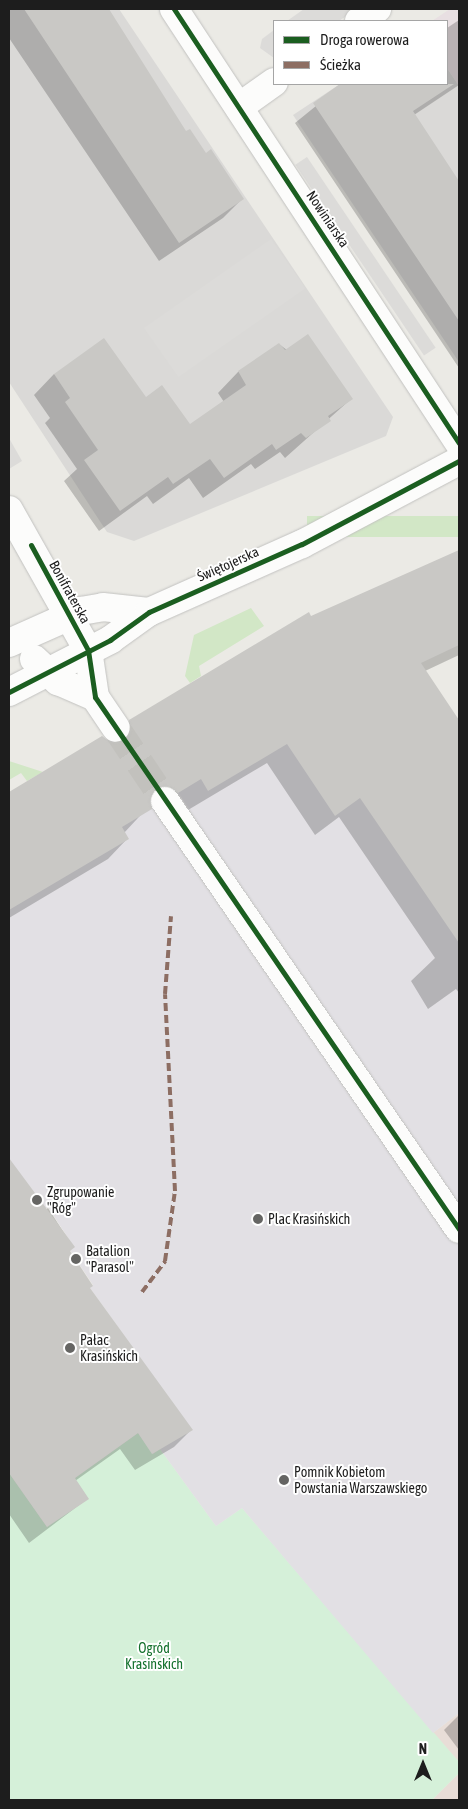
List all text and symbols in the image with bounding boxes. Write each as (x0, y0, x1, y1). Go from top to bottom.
legend (273, 20, 448, 85)
text: Droga rowerowa (320, 31, 409, 48)
text: Ścieżka (320, 56, 361, 73)
street label: Nowiniarska (303, 188, 353, 250)
street label: Świętojerska (195, 543, 261, 585)
street label: Bonifraterska (46, 558, 94, 626)
place label: Zgrupowanie "Róg" (47, 1184, 114, 1216)
marker: Zgrupowanie "Róg" (31, 1194, 43, 1206)
place label: Plac Krasińskich (268, 1211, 350, 1227)
marker: Plac Krasińskich (252, 1213, 264, 1225)
place label: Batalion "Parasol" (86, 1243, 134, 1276)
marker: Batalion "Parasol" (70, 1253, 82, 1265)
place label: Pałac Krasińskich (80, 1332, 138, 1364)
marker: Pałac Krasińskich (64, 1342, 76, 1354)
place label: Pomnik Kobietom Powstania Warszawskiego (294, 1464, 427, 1496)
marker: Pomnik Kobietom Powstania Warszawskiego (278, 1474, 290, 1486)
park label: Ogród Krasińskich (125, 1640, 183, 1672)
north arrow (398, 1739, 448, 1789)
text: N (419, 1741, 427, 1757)

